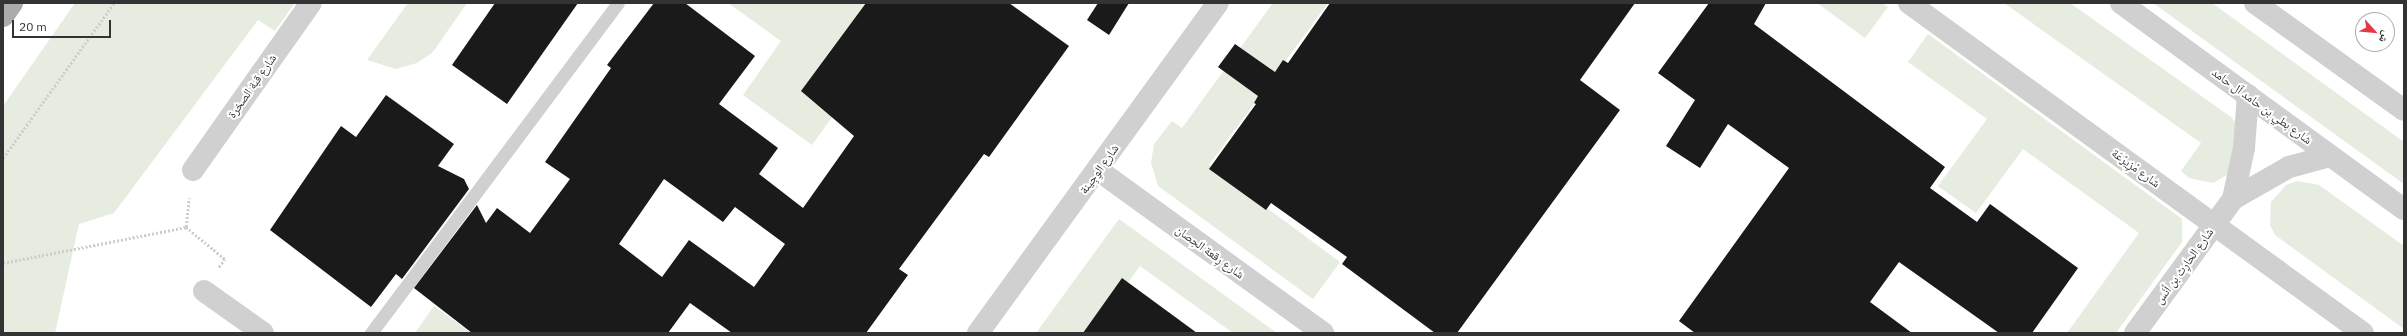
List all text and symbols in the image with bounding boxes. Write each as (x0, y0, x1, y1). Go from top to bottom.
scale bar (14, 12, 113, 38)
north arrow (2355, 12, 2395, 52)
text: 20 m (19, 19, 47, 34)
text: ش (2376, 29, 2394, 45)
street label: شارع قبة الصخرة (225, 51, 279, 121)
street label: شارع بطي بن حامد آل حامد (2209, 65, 2315, 147)
street label: شارع الوِجِينة (1076, 141, 1122, 197)
street label: شارع مْزِيرْعَة (2109, 146, 2163, 190)
street label: شارع رِقعة الحِصان (1173, 222, 1247, 282)
street label: شارع الحارِث بن أنَس (2152, 225, 2216, 307)

